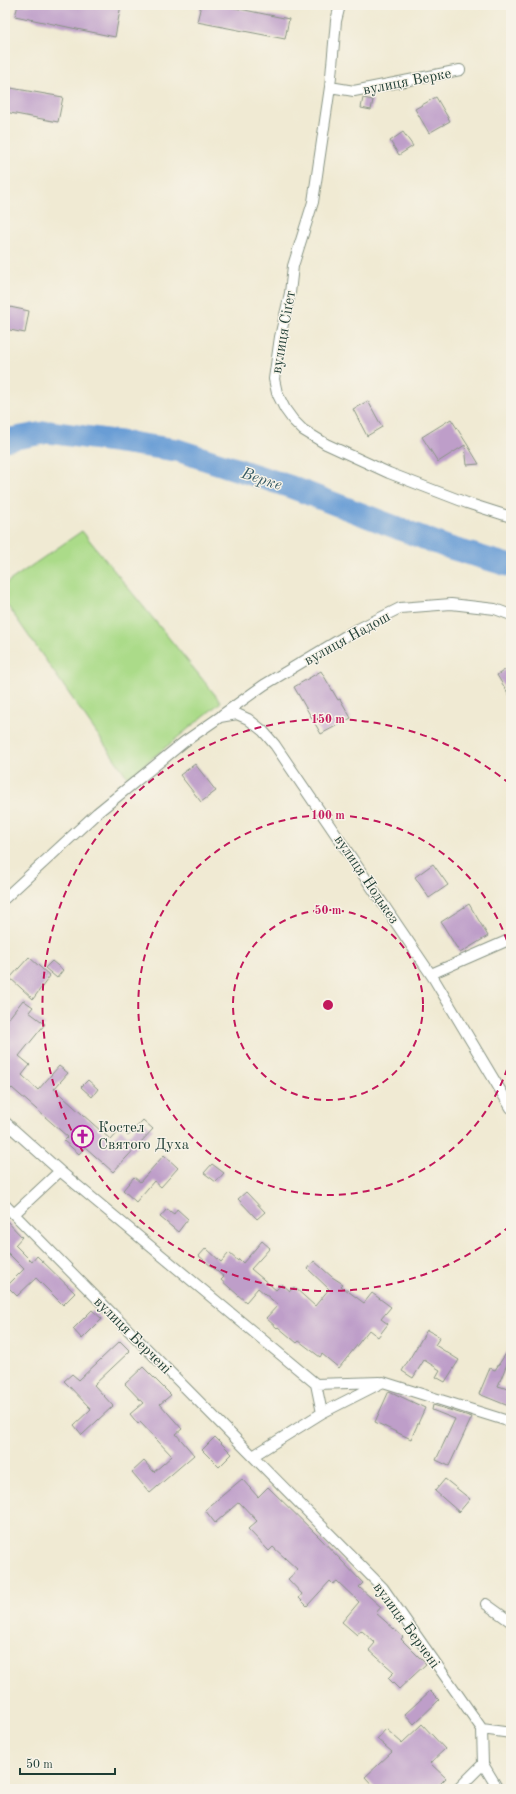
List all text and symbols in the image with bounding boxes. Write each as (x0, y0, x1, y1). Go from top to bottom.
street label: вулиця Верке (362, 67, 453, 98)
street label: вулиця Сіґет (270, 290, 299, 375)
water label: Верке (238, 466, 284, 494)
street label: вулиця Надош (302, 610, 393, 669)
text: 150 m (311, 713, 345, 726)
text: 100 m (311, 810, 345, 822)
street label: вулиця Нодькез (331, 833, 401, 927)
text: 50 m (315, 904, 342, 917)
centre of rings (321, 998, 335, 1012)
place label: Костел Святого Духа (98, 1121, 190, 1153)
church icon: Костел Святого Духа (69, 1123, 95, 1149)
street label: вулиця Берчені (91, 1295, 173, 1377)
street label: вулиця Берчені (370, 1580, 442, 1672)
scale bar (20, 1750, 115, 1776)
text: 50 m (26, 1758, 53, 1771)

